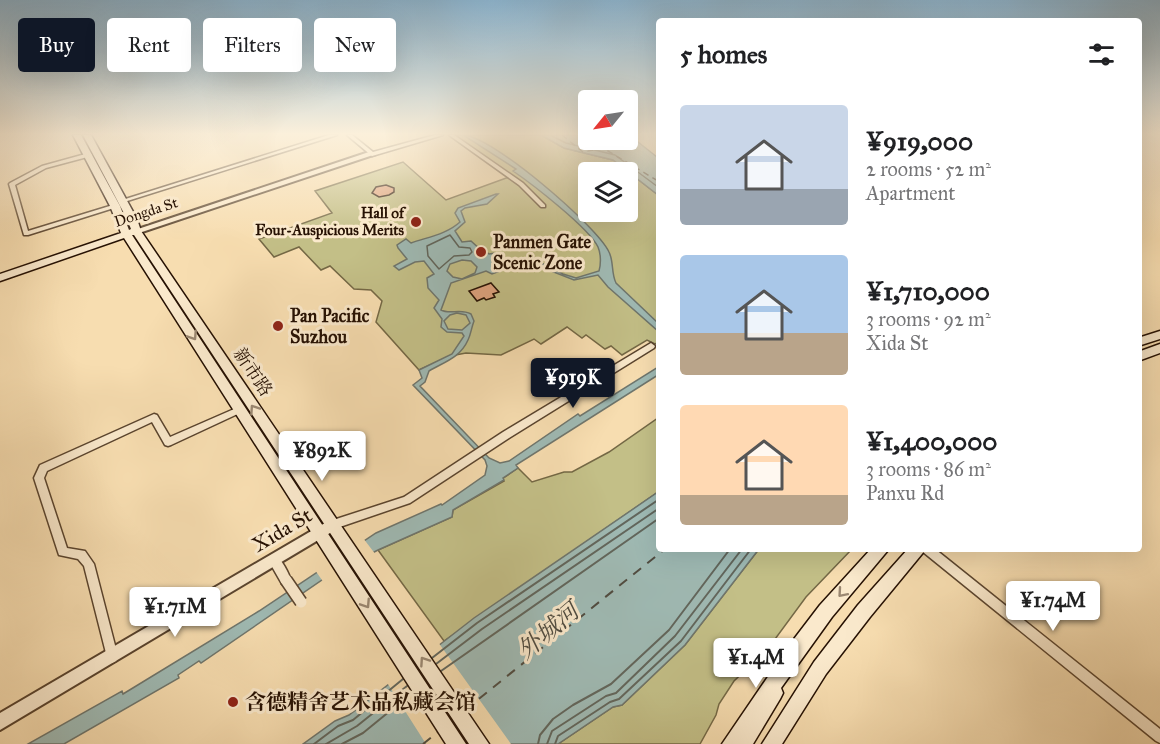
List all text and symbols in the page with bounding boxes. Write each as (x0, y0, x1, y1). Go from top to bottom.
chip: Buy (18, 18, 95, 72)
chip: Rent (107, 18, 191, 72)
chip: Filters (203, 18, 302, 72)
chip: New (314, 18, 396, 72)
text: 5 homes (680, 38, 767, 70)
icon: filters (1085, 38, 1118, 71)
north arrow (578, 90, 638, 150)
map controls (578, 90, 638, 222)
text: ¥919,000 (866, 125, 973, 157)
icon: home (728, 129, 800, 201)
text: 2 rooms · 52 m² (866, 157, 991, 181)
button: layers (578, 162, 638, 222)
text: Apartment (866, 181, 955, 205)
street label: Dongda St (112, 193, 181, 231)
place label: Hall of Four-Auspicious Merits (255, 204, 407, 240)
marker: Hall of Four-Auspicious Merits (409, 215, 423, 229)
place label: Panmen Gate Scenic Zone (493, 231, 592, 274)
marker: Panmen Gate Scenic Zone (474, 245, 488, 259)
text: ¥1,710,000 (866, 275, 990, 307)
icon: home (728, 279, 800, 351)
place label: Pan Pacific Suzhou (290, 305, 370, 348)
text: 3 rooms · 92 m² (866, 307, 991, 331)
marker: Pan Pacific Suzhou (271, 319, 285, 333)
one-way arrow (186, 329, 197, 340)
text: Xida St (866, 331, 928, 355)
street label: 新市路 (229, 343, 277, 401)
pin: ¥919K (531, 358, 615, 409)
text: ¥919K (545, 365, 601, 389)
one-way arrow (250, 404, 261, 415)
text: ¥1,400,000 (866, 425, 997, 457)
icon: home (728, 429, 800, 501)
pin: ¥892K (280, 431, 364, 482)
text: ¥892K (293, 438, 351, 462)
text: 3 rooms · 86 m² (866, 457, 991, 481)
text: Panxu Rd (866, 481, 944, 505)
street label: Xida St (247, 502, 317, 558)
pin: ¥1.74M (1004, 581, 1102, 632)
one-way arrow (838, 586, 849, 596)
pin: ¥1.71M (126, 587, 224, 638)
text: ¥1.74M (1020, 588, 1086, 612)
text: ¥1.71M (143, 594, 207, 618)
water label: 外城河 (511, 594, 588, 666)
one-way arrow (359, 598, 371, 608)
pin: ¥1.4M (714, 638, 798, 689)
text: ¥1.4M (727, 645, 785, 669)
one-way arrow (419, 657, 431, 667)
place label: 含德精舍艺术品私藏会馆 (245, 689, 476, 715)
marker: 含德精舍艺术品私藏会馆 (226, 695, 240, 709)

